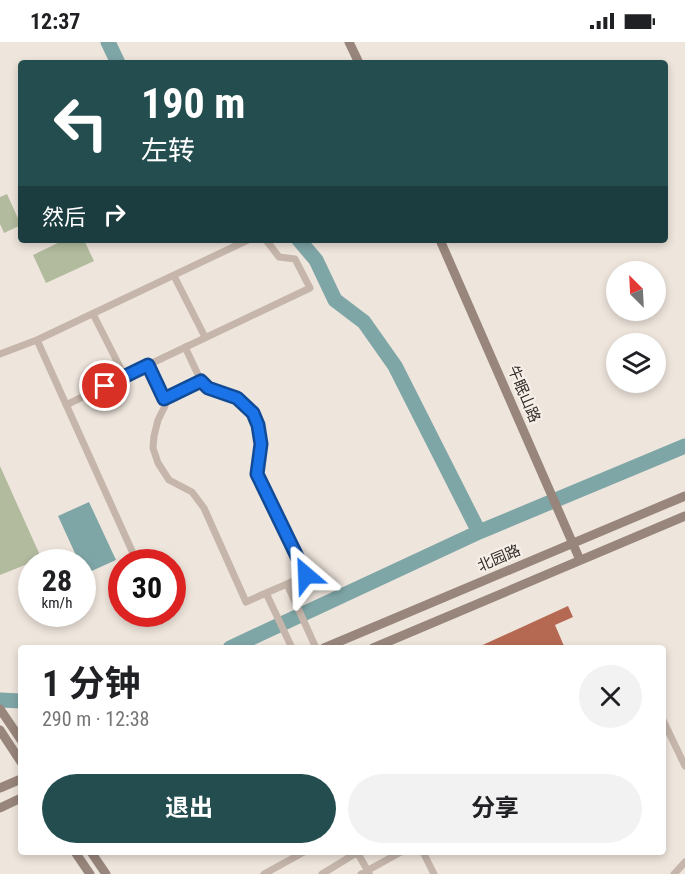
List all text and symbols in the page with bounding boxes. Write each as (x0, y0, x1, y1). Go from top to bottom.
text: 12:37 (30, 9, 81, 34)
text: 190 m (141, 79, 246, 128)
icon: left (42, 84, 120, 162)
text: 左转 (141, 135, 195, 167)
icon: right (98, 198, 131, 231)
text: 然后 (42, 205, 86, 230)
north arrow (606, 261, 666, 321)
map controls (606, 261, 666, 393)
button: layers (606, 333, 666, 393)
pin (79, 360, 130, 411)
street label: 牛眠山路 (504, 363, 544, 425)
icon: arrive (88, 369, 121, 402)
street label: 北园路 (475, 541, 523, 575)
position arrow (274, 543, 338, 607)
speed limit sign: 30 (108, 549, 186, 627)
text: 28 (42, 563, 72, 598)
text: km/h (42, 594, 72, 612)
text: 1 分钟 (42, 663, 141, 705)
button: close (579, 665, 642, 728)
text: 290 m · 12:38 (42, 707, 149, 731)
button: 退出 (42, 774, 336, 843)
button: 分享 (348, 774, 642, 843)

